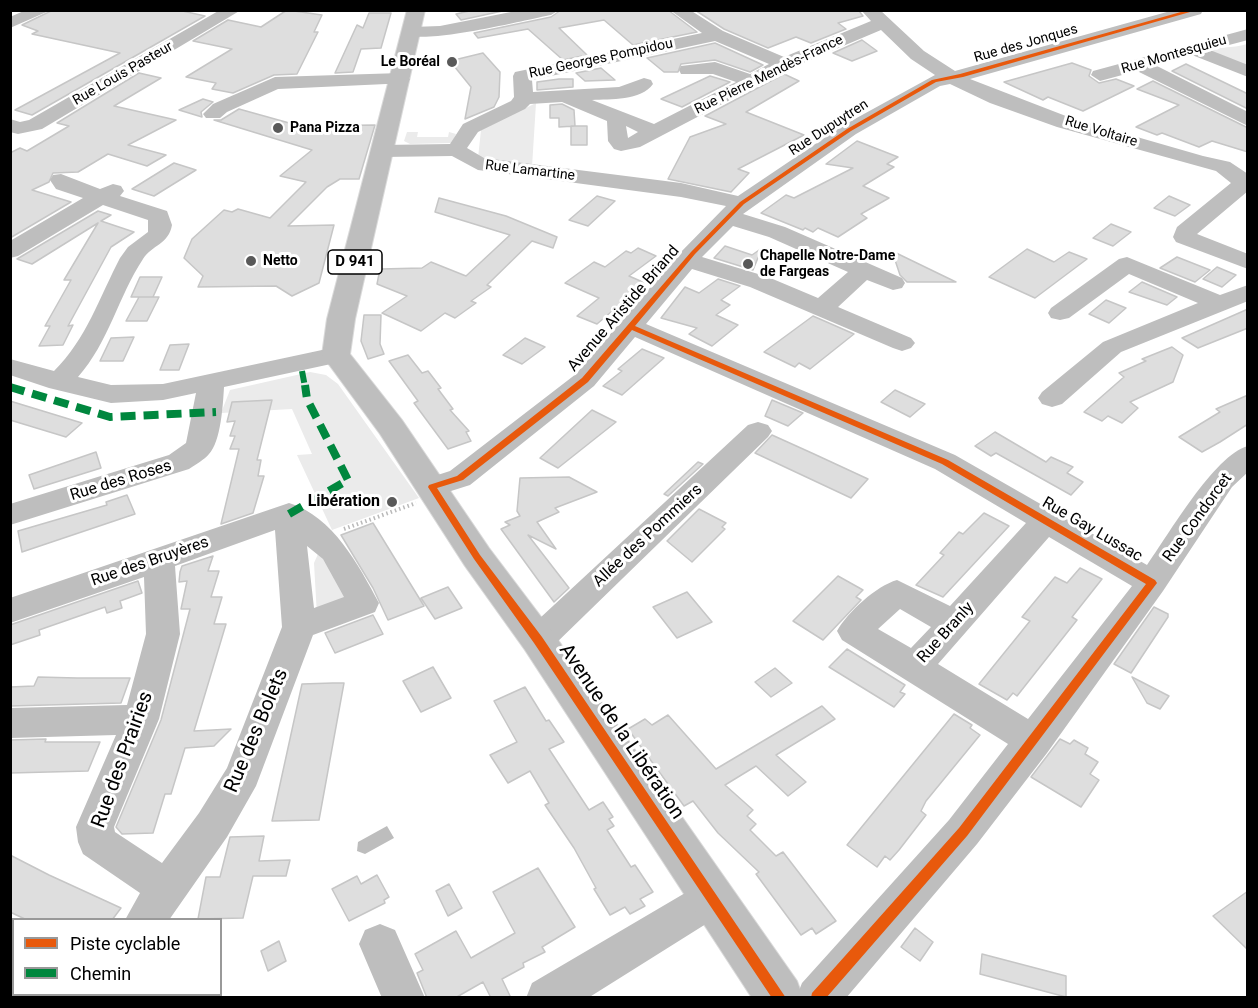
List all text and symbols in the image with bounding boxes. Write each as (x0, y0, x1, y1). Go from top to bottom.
street label: Rue des Jonques (972, 21, 1080, 67)
street label: Rue Pierre Mendès-France (692, 32, 846, 118)
street label: Rue Montesquieu (1119, 32, 1229, 78)
street label: Rue Georges Pompidou (528, 36, 674, 82)
street label: Rue Louis Pasteur (70, 39, 176, 109)
place label: Le Boréal (381, 54, 440, 70)
marker: Le Boréal (445, 55, 459, 69)
street label: Rue Dupuytren (786, 96, 872, 160)
street label: Rue Voltaire (1063, 113, 1139, 151)
place label: Pana Pizza (290, 120, 360, 136)
marker: Pana Pizza (271, 121, 285, 135)
street label: Rue Lamartine (484, 157, 576, 185)
street label: Avenue Aristide Briand (564, 242, 684, 376)
place label: Chapelle Notre-Dame de Fargeas (760, 248, 895, 280)
road number: D 941 (328, 250, 382, 274)
place label: Netto (263, 253, 298, 269)
marker: Netto (244, 254, 258, 268)
marker: Chapelle Notre-Dame de Fargeas (741, 257, 755, 271)
street label: Rue des Roses (68, 456, 174, 506)
street label: Rue Condorcet (1159, 470, 1237, 566)
street label: Allée des Pommiers (589, 481, 707, 591)
place label: Libération (308, 492, 380, 512)
street label: Rue Gay Lussac (1038, 493, 1146, 567)
marker: Libération (385, 495, 399, 509)
street label: Rue des Bruyères (89, 533, 211, 591)
street label: Rue Branly (914, 599, 978, 667)
street label: Avenue de la Libération (553, 640, 689, 824)
street label: Rue des Bolets (220, 665, 294, 797)
street label: Rue des Prairies (87, 689, 159, 831)
legend (12, 918, 222, 996)
text: Piste cyclable (70, 933, 180, 954)
text: Chemin (70, 963, 131, 984)

